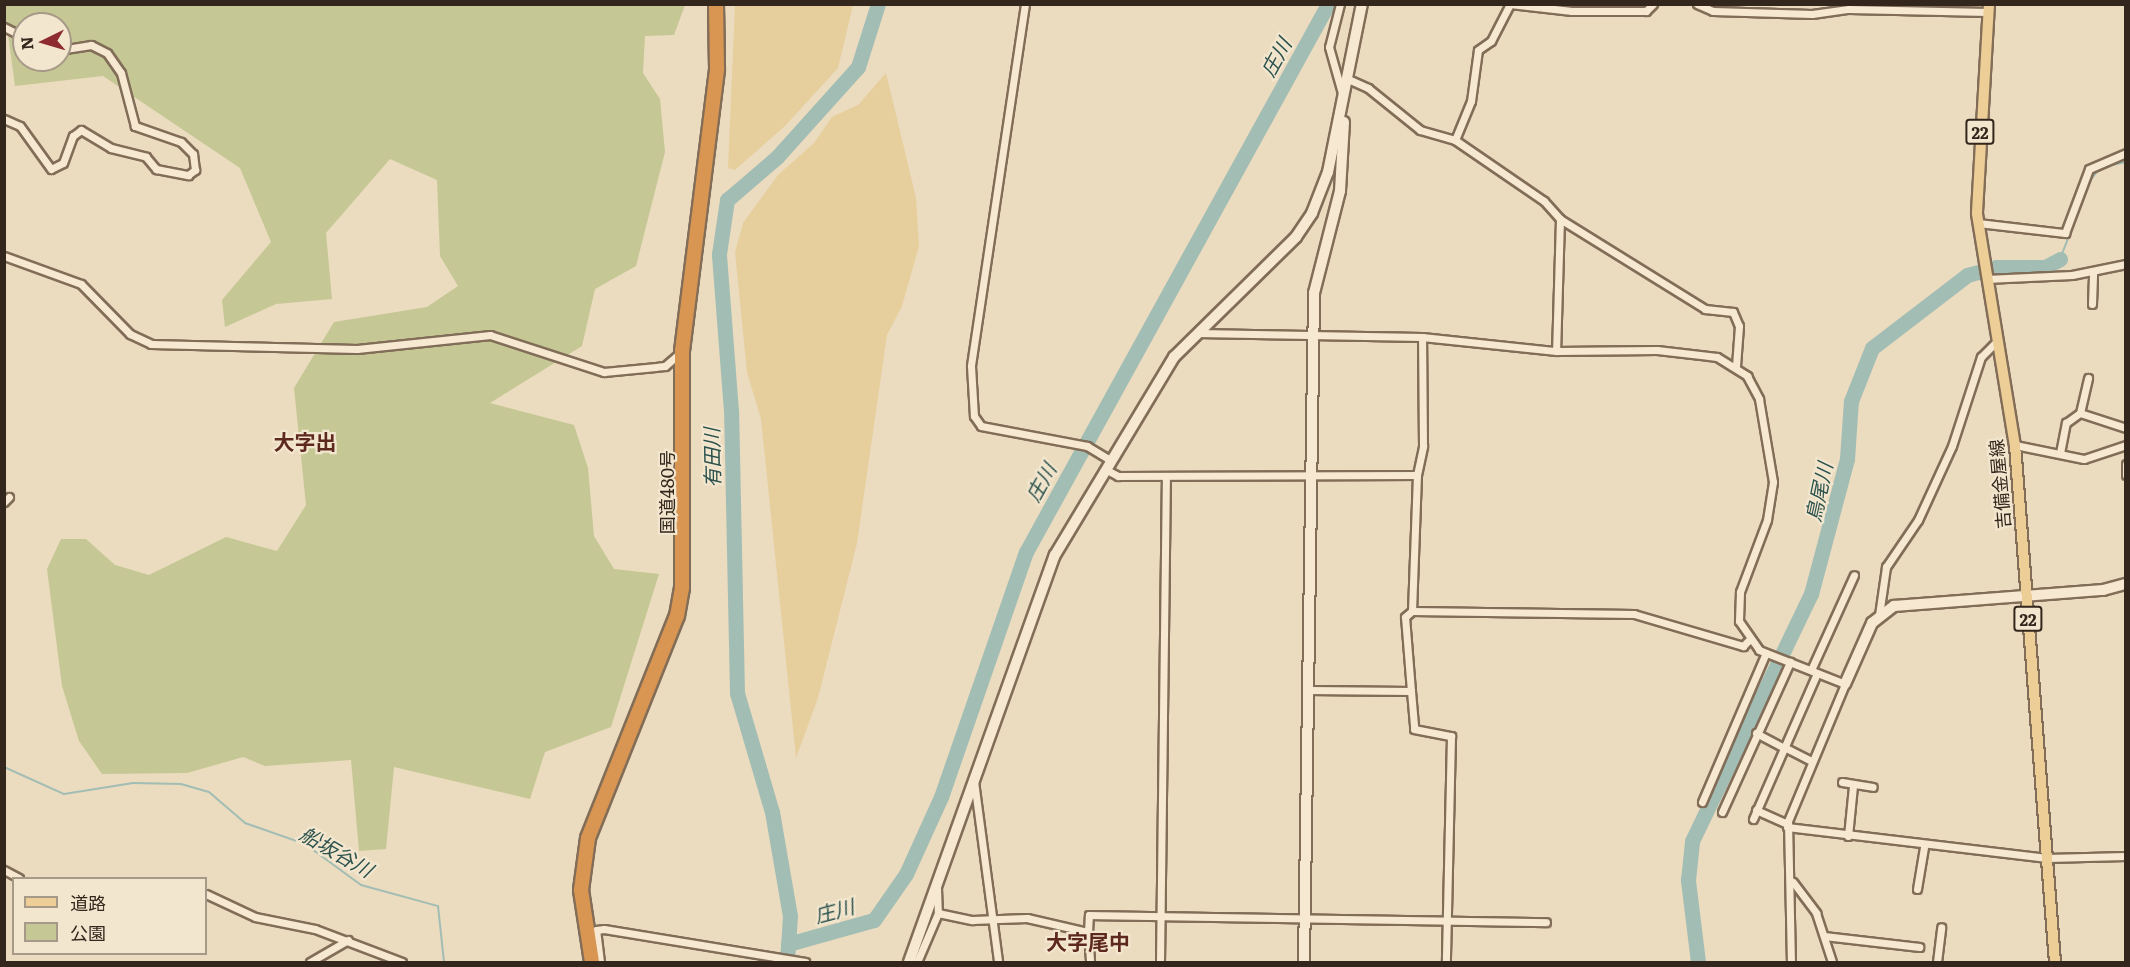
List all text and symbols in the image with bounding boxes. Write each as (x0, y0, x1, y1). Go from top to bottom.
north arrow (12, 12, 72, 72)
water label: 庄川 (1255, 34, 1295, 80)
text: N (14, 36, 39, 51)
road number: 22 (1965, 119, 1995, 145)
district label: 大字出 (274, 428, 336, 454)
water label: 有田川 (698, 428, 724, 488)
street label: 吉備金屋線 (1985, 438, 2015, 530)
street label: 国道480号 (656, 450, 678, 534)
water label: 庄川 (1020, 459, 1060, 505)
water label: 鳥尾川 (1800, 460, 1836, 524)
road number: 22 (2013, 606, 2043, 632)
water label: 船坂谷川 (296, 821, 378, 881)
legend (12, 877, 207, 955)
text: 道路 (70, 889, 106, 916)
water label: 庄川 (812, 893, 856, 927)
text: 公園 (70, 919, 106, 946)
district label: 大字尾中 (1046, 928, 1130, 954)

